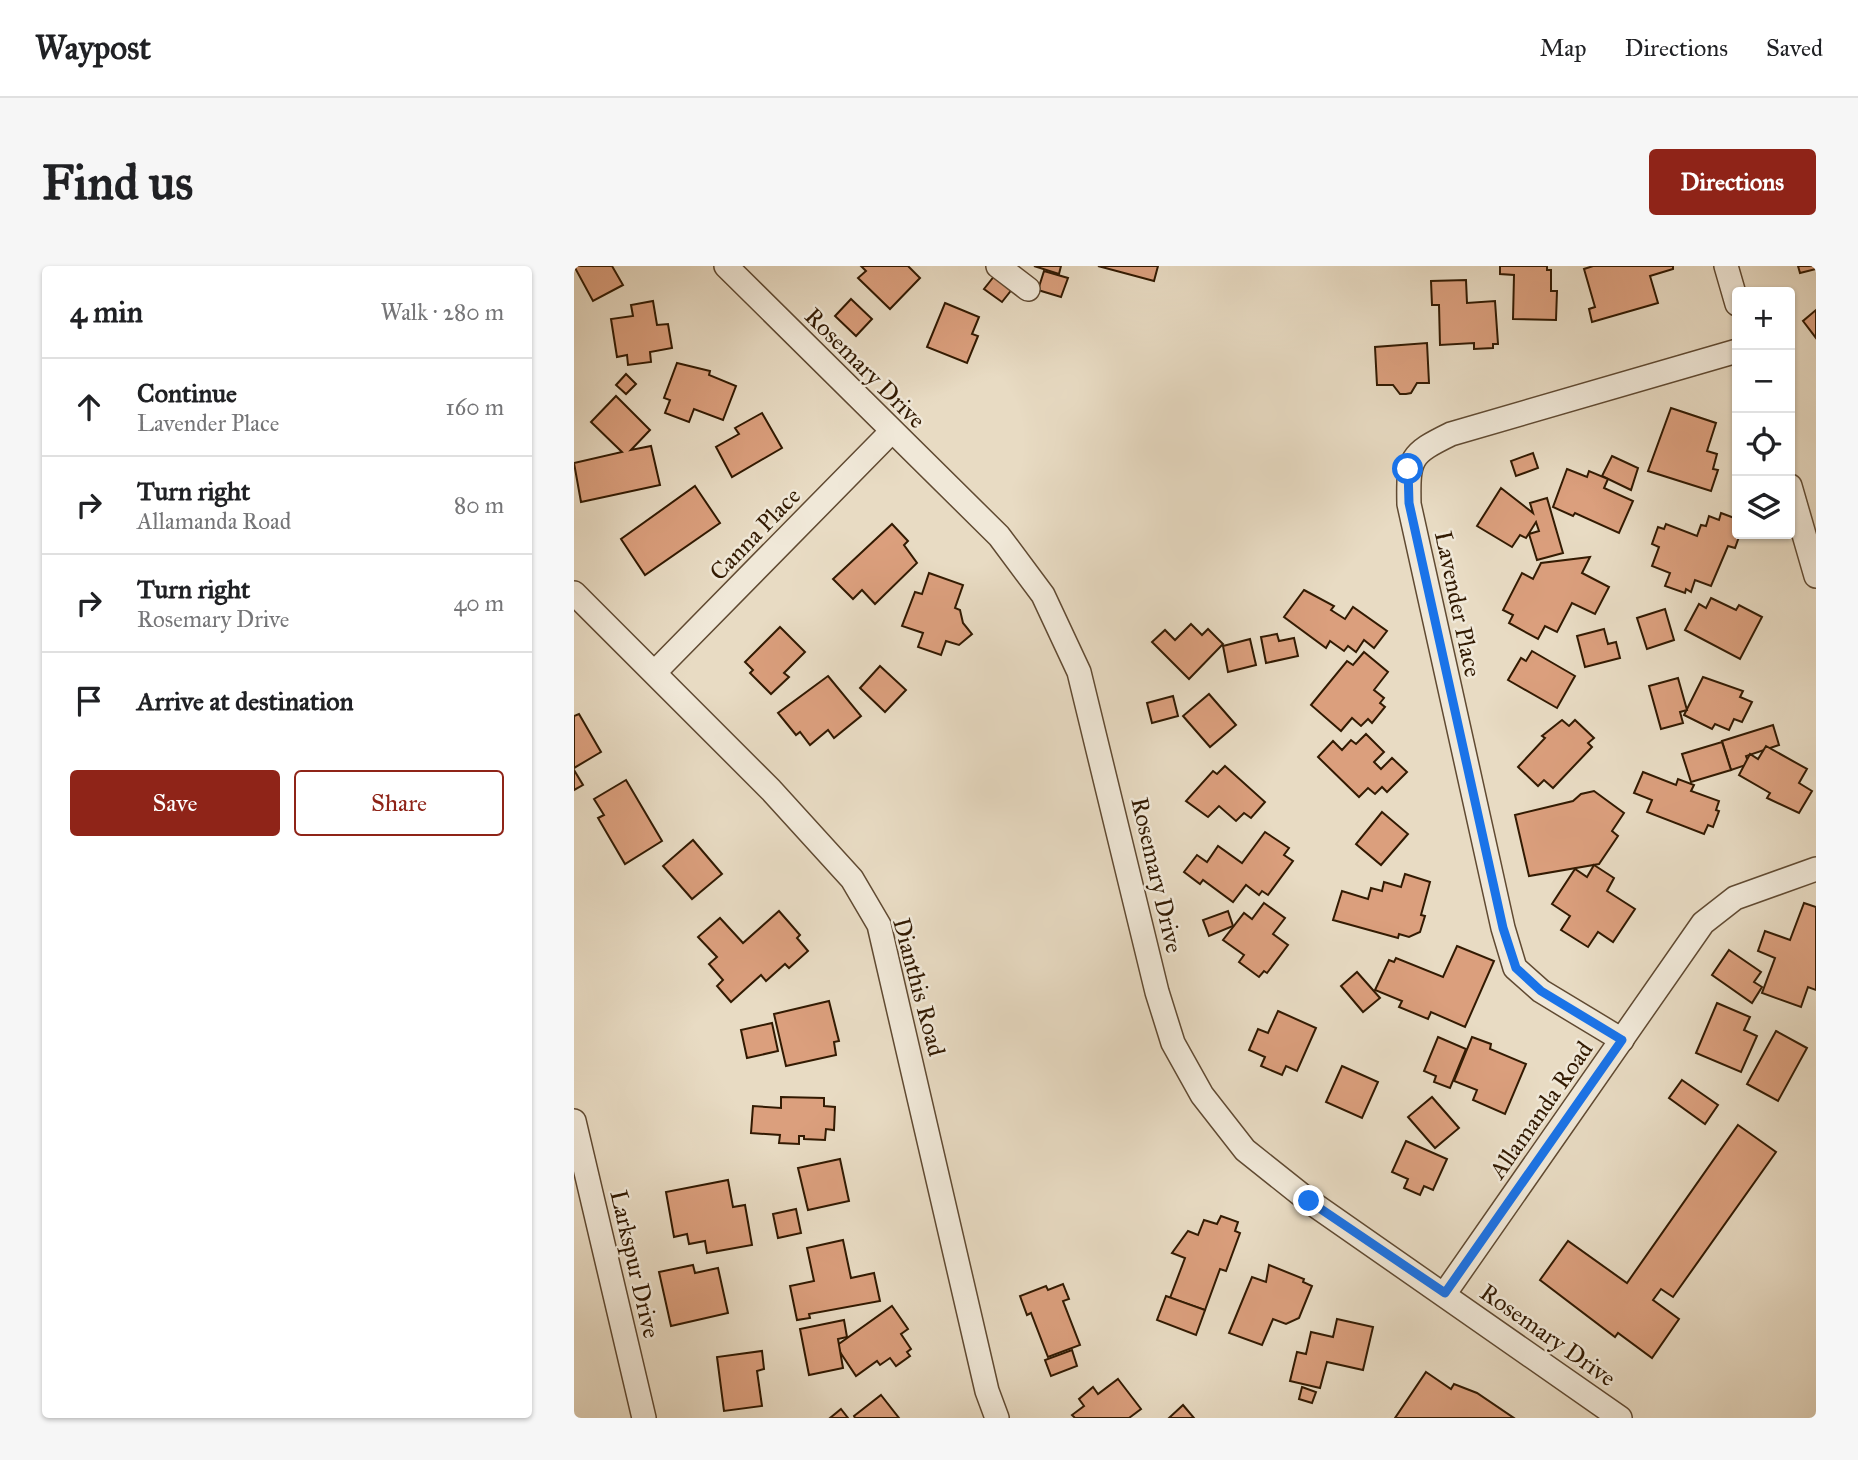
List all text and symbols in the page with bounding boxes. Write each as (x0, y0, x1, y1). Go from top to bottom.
text: Waypost (35, 28, 151, 68)
text: Map (1540, 33, 1587, 63)
text: Directions (1625, 33, 1728, 63)
text: Saved (1766, 33, 1823, 63)
button: Directions (1649, 149, 1816, 215)
text: Find us (42, 153, 193, 212)
map controls (1732, 287, 1795, 539)
button: + (1732, 287, 1795, 350)
text: 4 min (70, 294, 143, 330)
text: Walk · 280 m (380, 298, 504, 326)
street label: Rosemary Drive (798, 301, 932, 435)
button: − (1732, 350, 1795, 413)
text: Continue (137, 377, 237, 409)
icon: ahead (70, 388, 108, 426)
text: 160 m (446, 393, 504, 421)
text: Lavender Place (137, 409, 279, 437)
button: locate (1732, 413, 1795, 476)
route start (1392, 453, 1423, 484)
text: Turn right (137, 475, 250, 507)
button: layers (1732, 476, 1795, 539)
street label: Canna Place (703, 481, 807, 587)
icon: right (70, 486, 108, 524)
text: 80 m (454, 491, 504, 519)
text: Allamanda Road (137, 507, 291, 535)
street label: Lavender Place (1428, 528, 1488, 680)
text: Turn right (137, 573, 250, 605)
icon: right (70, 584, 108, 622)
text: 40 m (454, 589, 504, 617)
text: Rosemary Drive (137, 605, 289, 633)
icon: arrive (70, 682, 108, 720)
text: Arrive at destination (137, 685, 354, 717)
button: Save (70, 770, 280, 836)
button: Share (294, 770, 504, 836)
street label: Rosemary Drive (1125, 794, 1189, 956)
street label: Dianthis Road (886, 915, 952, 1059)
street label: Allamanda Road (1482, 1035, 1599, 1185)
route end (1293, 1185, 1324, 1216)
street label: Larkspur Drive (603, 1187, 667, 1341)
street label: Rosemary Drive (1474, 1277, 1622, 1393)

